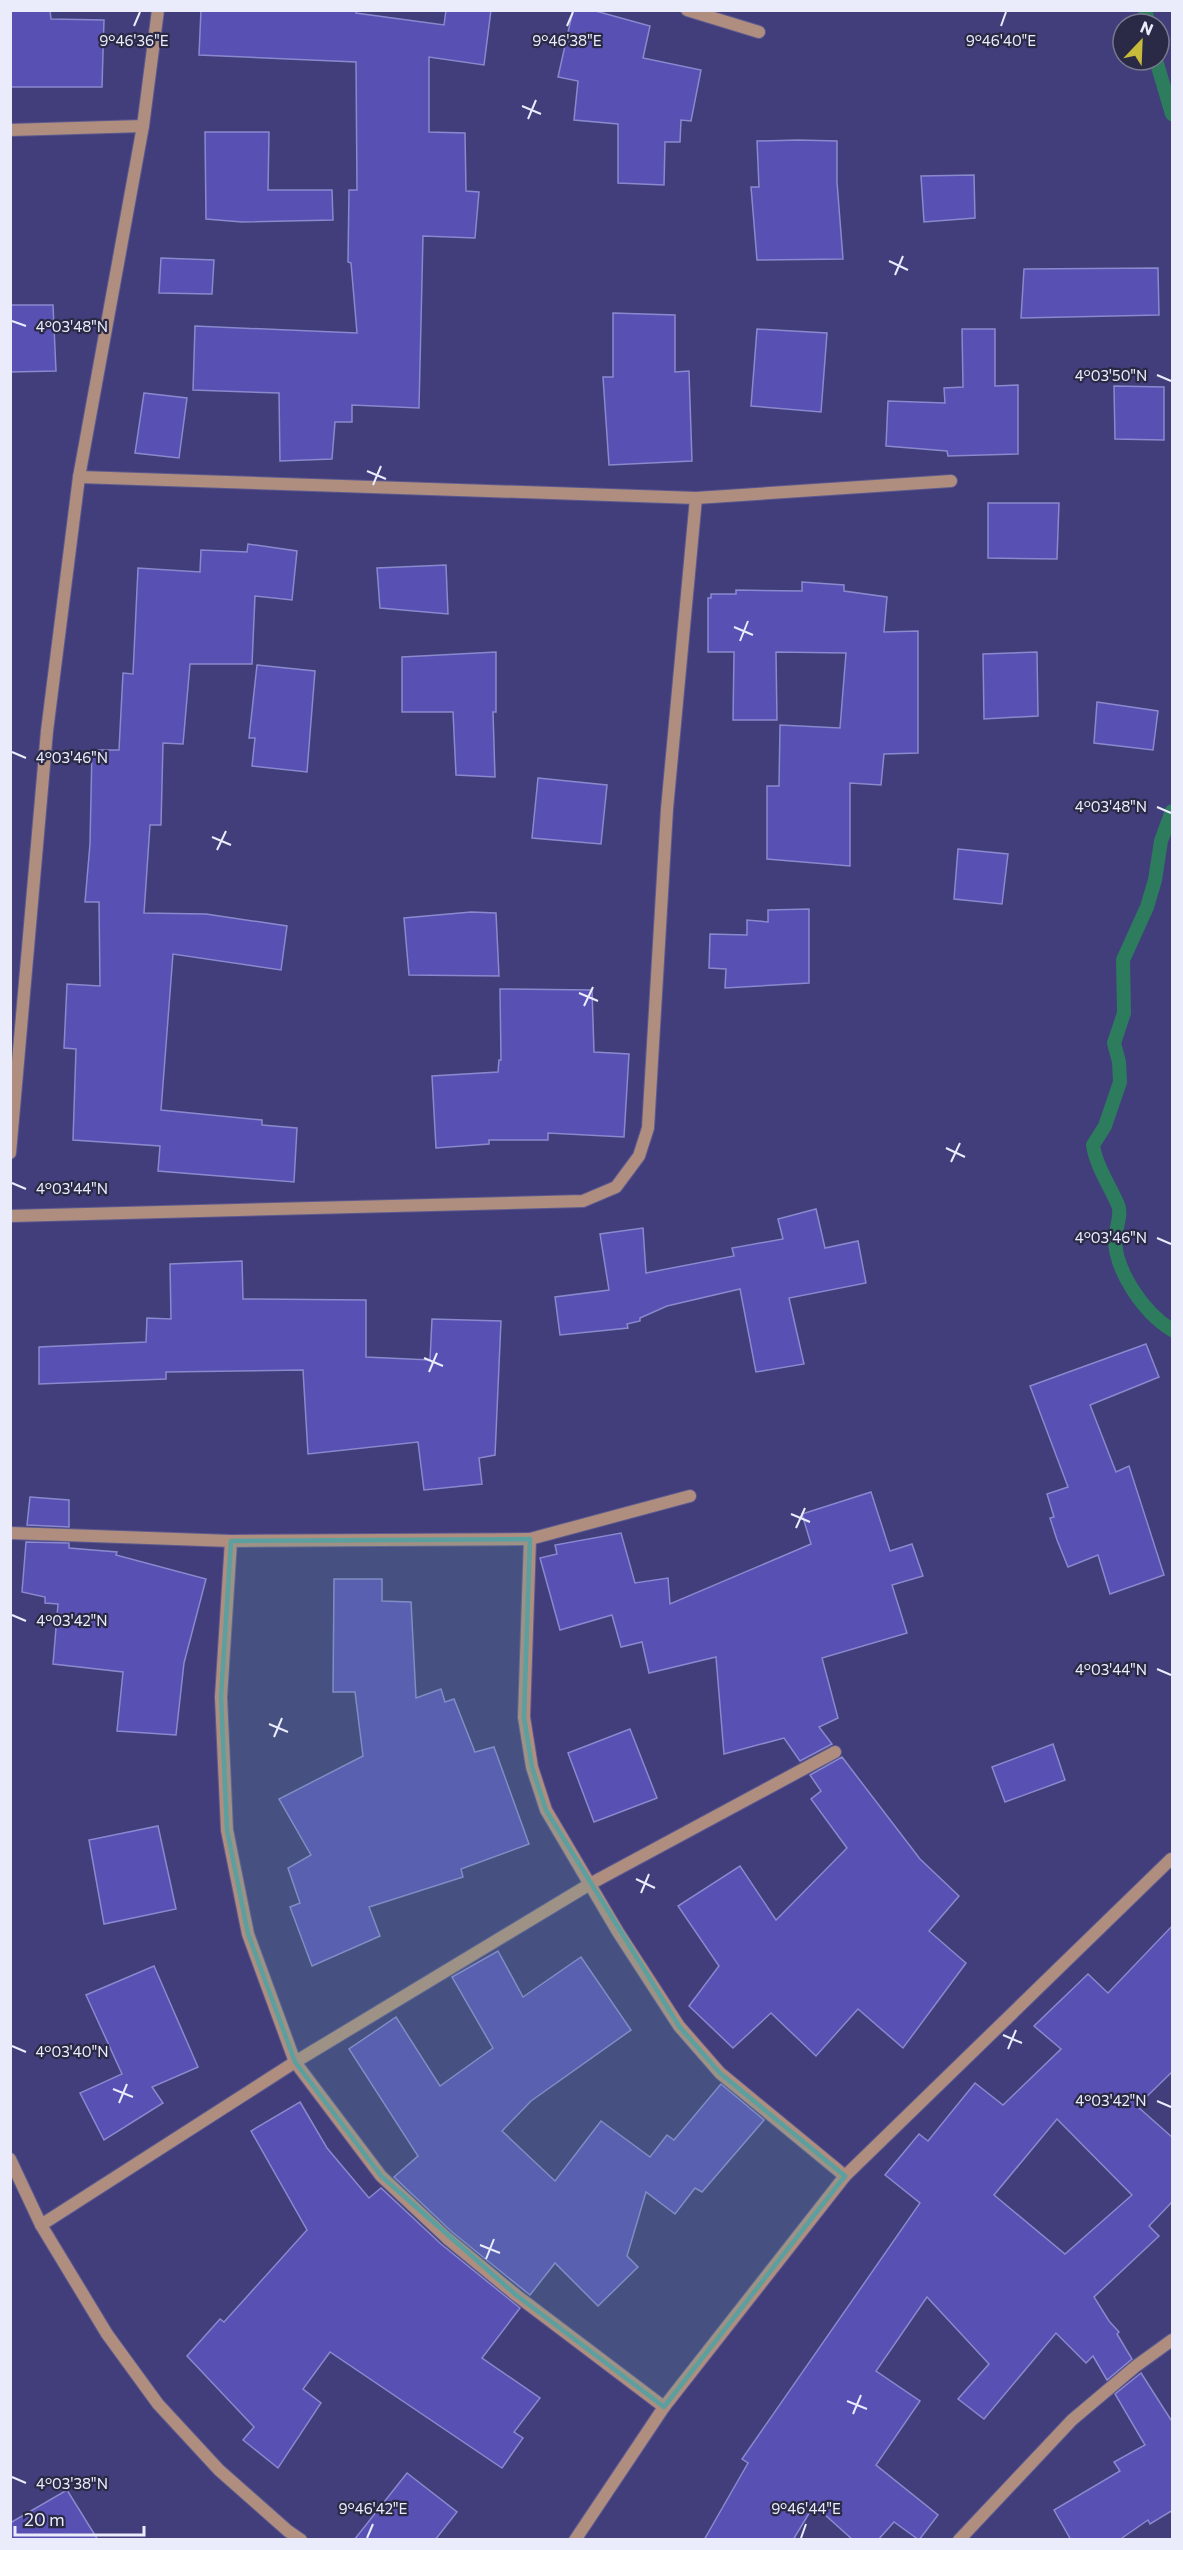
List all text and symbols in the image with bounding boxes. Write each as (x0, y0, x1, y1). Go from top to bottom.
north arrow (1111, 12, 1171, 72)
text: N (1138, 17, 1156, 39)
text: 9°46'36"E (99, 31, 169, 49)
text: 9°46'38"E (532, 31, 602, 49)
text: 9°46'40"E (966, 31, 1036, 49)
text: 4°03'48"N (36, 317, 108, 335)
text: 4°03'50"N (1075, 366, 1147, 384)
text: 4°03'46"N (36, 748, 108, 766)
text: 4°03'48"N (1075, 797, 1147, 815)
text: 4°03'44"N (36, 1179, 108, 1197)
text: 4°03'46"N (1075, 1228, 1147, 1246)
text: 4°03'42"N (36, 1611, 108, 1629)
text: 4°03'44"N (1075, 1660, 1147, 1678)
text: 4°03'40"N (35, 2042, 109, 2060)
text: 4°03'42"N (1075, 2091, 1147, 2109)
text: 4°03'38"N (36, 2474, 108, 2492)
scale bar (15, 2499, 144, 2537)
text: 9°46'42"E (339, 2499, 408, 2517)
text: 9°46'44"E (771, 2499, 841, 2517)
text: 20 m (24, 2508, 65, 2530)

